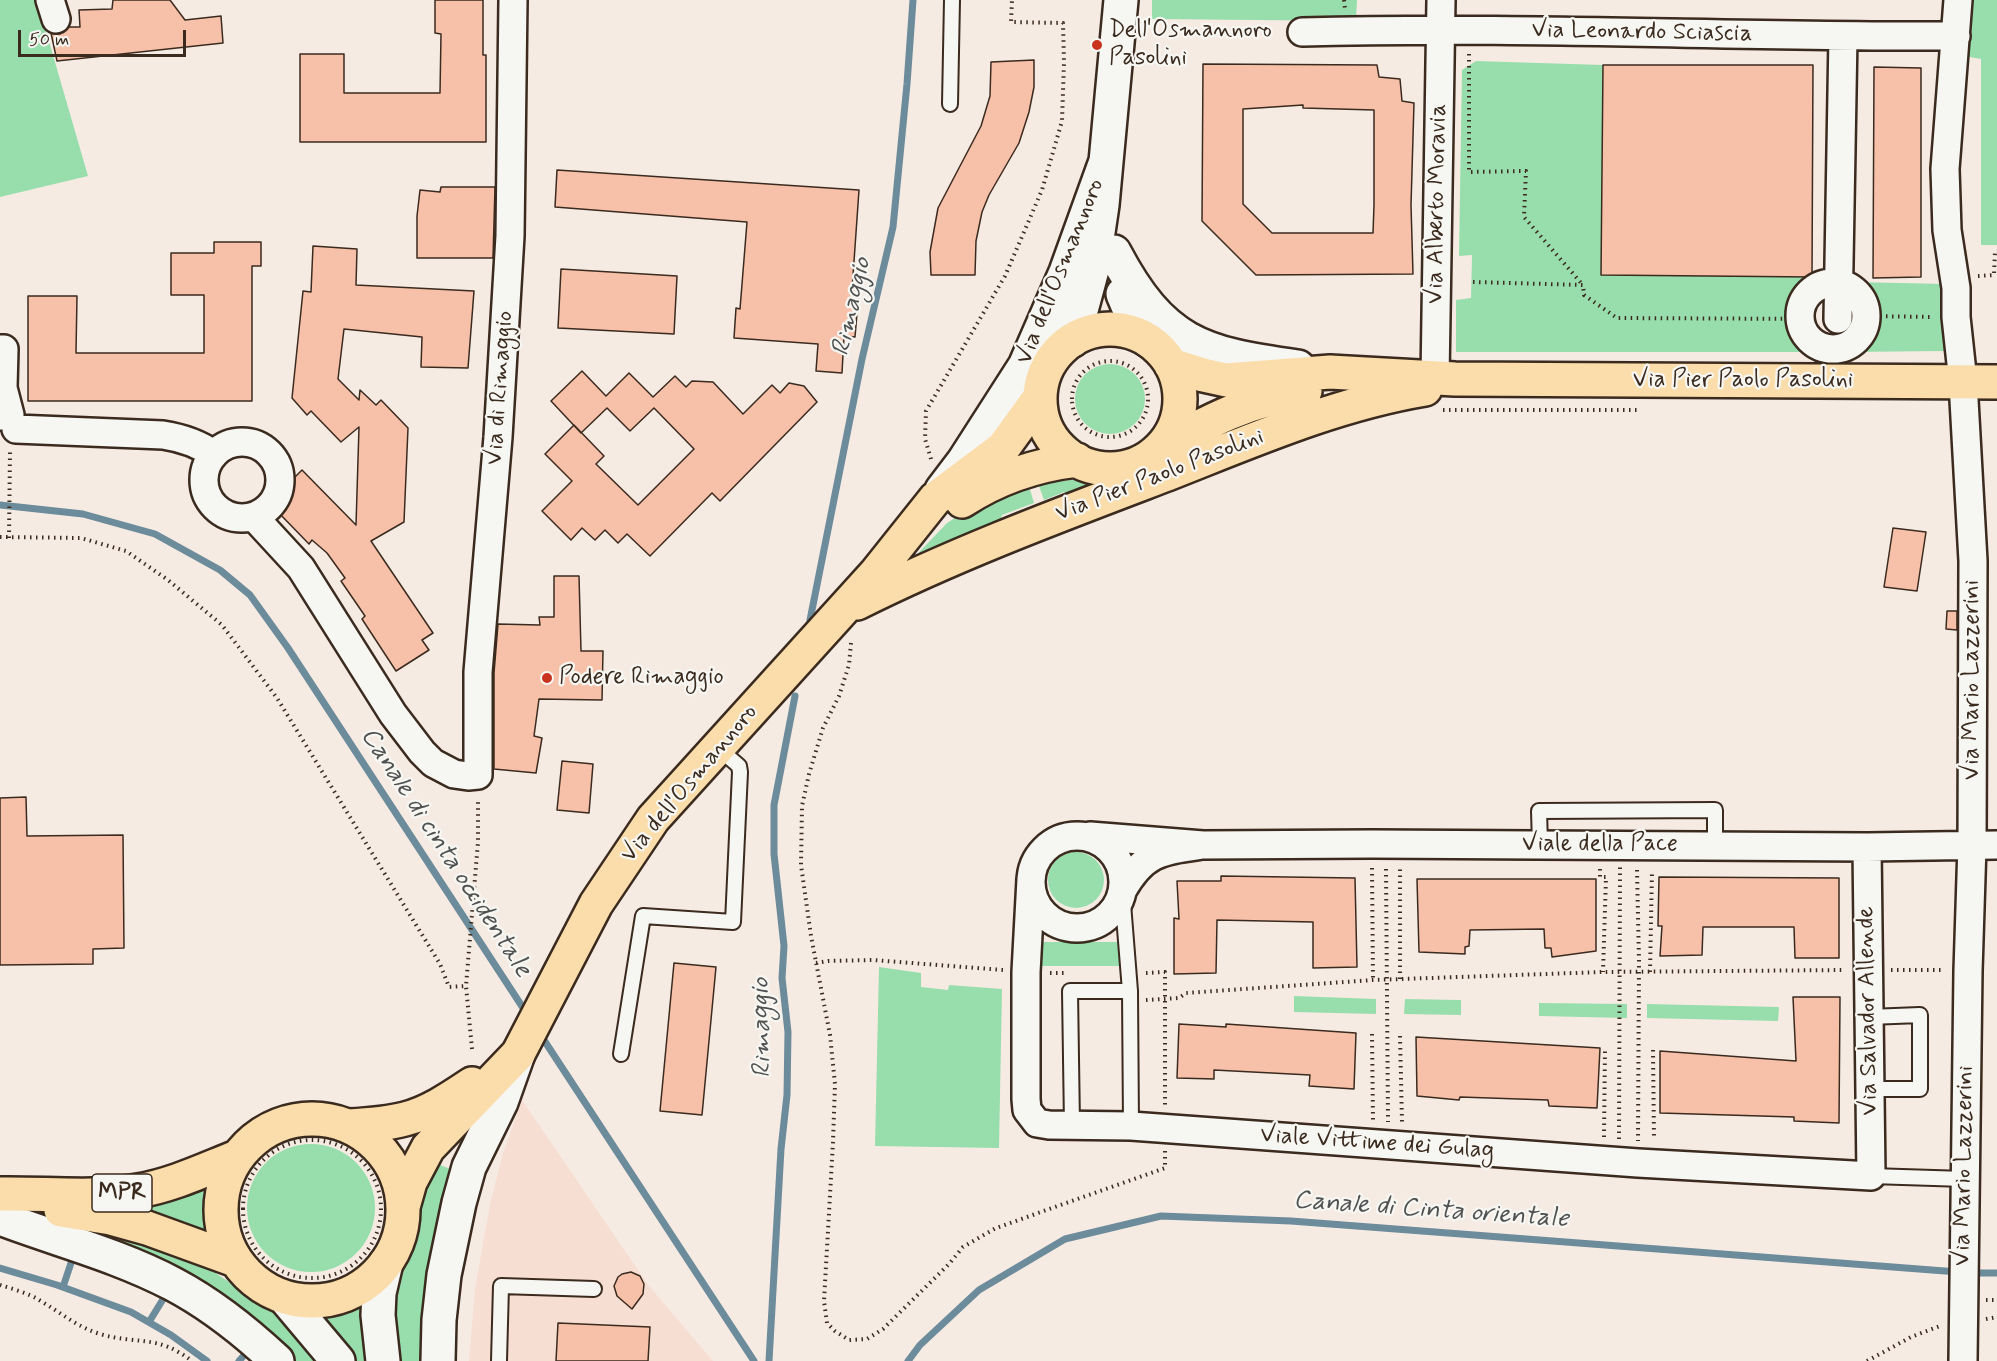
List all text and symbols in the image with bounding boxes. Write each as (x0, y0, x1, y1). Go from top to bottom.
place label: Dell'Osmannoro Pasolini (1109, 17, 1272, 73)
street label: Via Leonardo Sciascia (1531, 17, 1753, 49)
scale bar (21, 18, 189, 56)
text: 50 m (29, 28, 69, 52)
marker: Dell'Osmannoro Pasolini (1090, 38, 1104, 52)
street label: Via Alberto Moravia (1422, 104, 1454, 304)
street label: Via dell'Osmannoro (1011, 175, 1111, 369)
water label: Rimaggio (827, 255, 879, 359)
street label: Via di Rimaggio (481, 310, 521, 466)
street label: Via Pier Paolo Pasolini (1633, 367, 1853, 395)
street label: Via Pier Paolo Pasolini (1052, 423, 1268, 529)
street label: Via Mario Lazzerini (1959, 580, 1987, 780)
place label: Podere Rimaggio (559, 664, 724, 692)
marker: Podere Rimaggio (540, 671, 554, 685)
street label: Via dell'Osmannoro (615, 699, 765, 869)
water label: Canale di cinta occidentale (353, 722, 537, 984)
street label: Viale della Pace (1522, 831, 1678, 859)
street label: Via Salvador Allende (1853, 906, 1885, 1116)
water label: Rimaggio (747, 978, 779, 1078)
street label: Via Mario Lazzerini (1949, 1066, 1981, 1266)
street label: Viale Vittime dei Gulag (1259, 1121, 1495, 1167)
road number: MPR (92, 1174, 152, 1212)
water label: Canale di Cinta orientale (1292, 1186, 1570, 1236)

